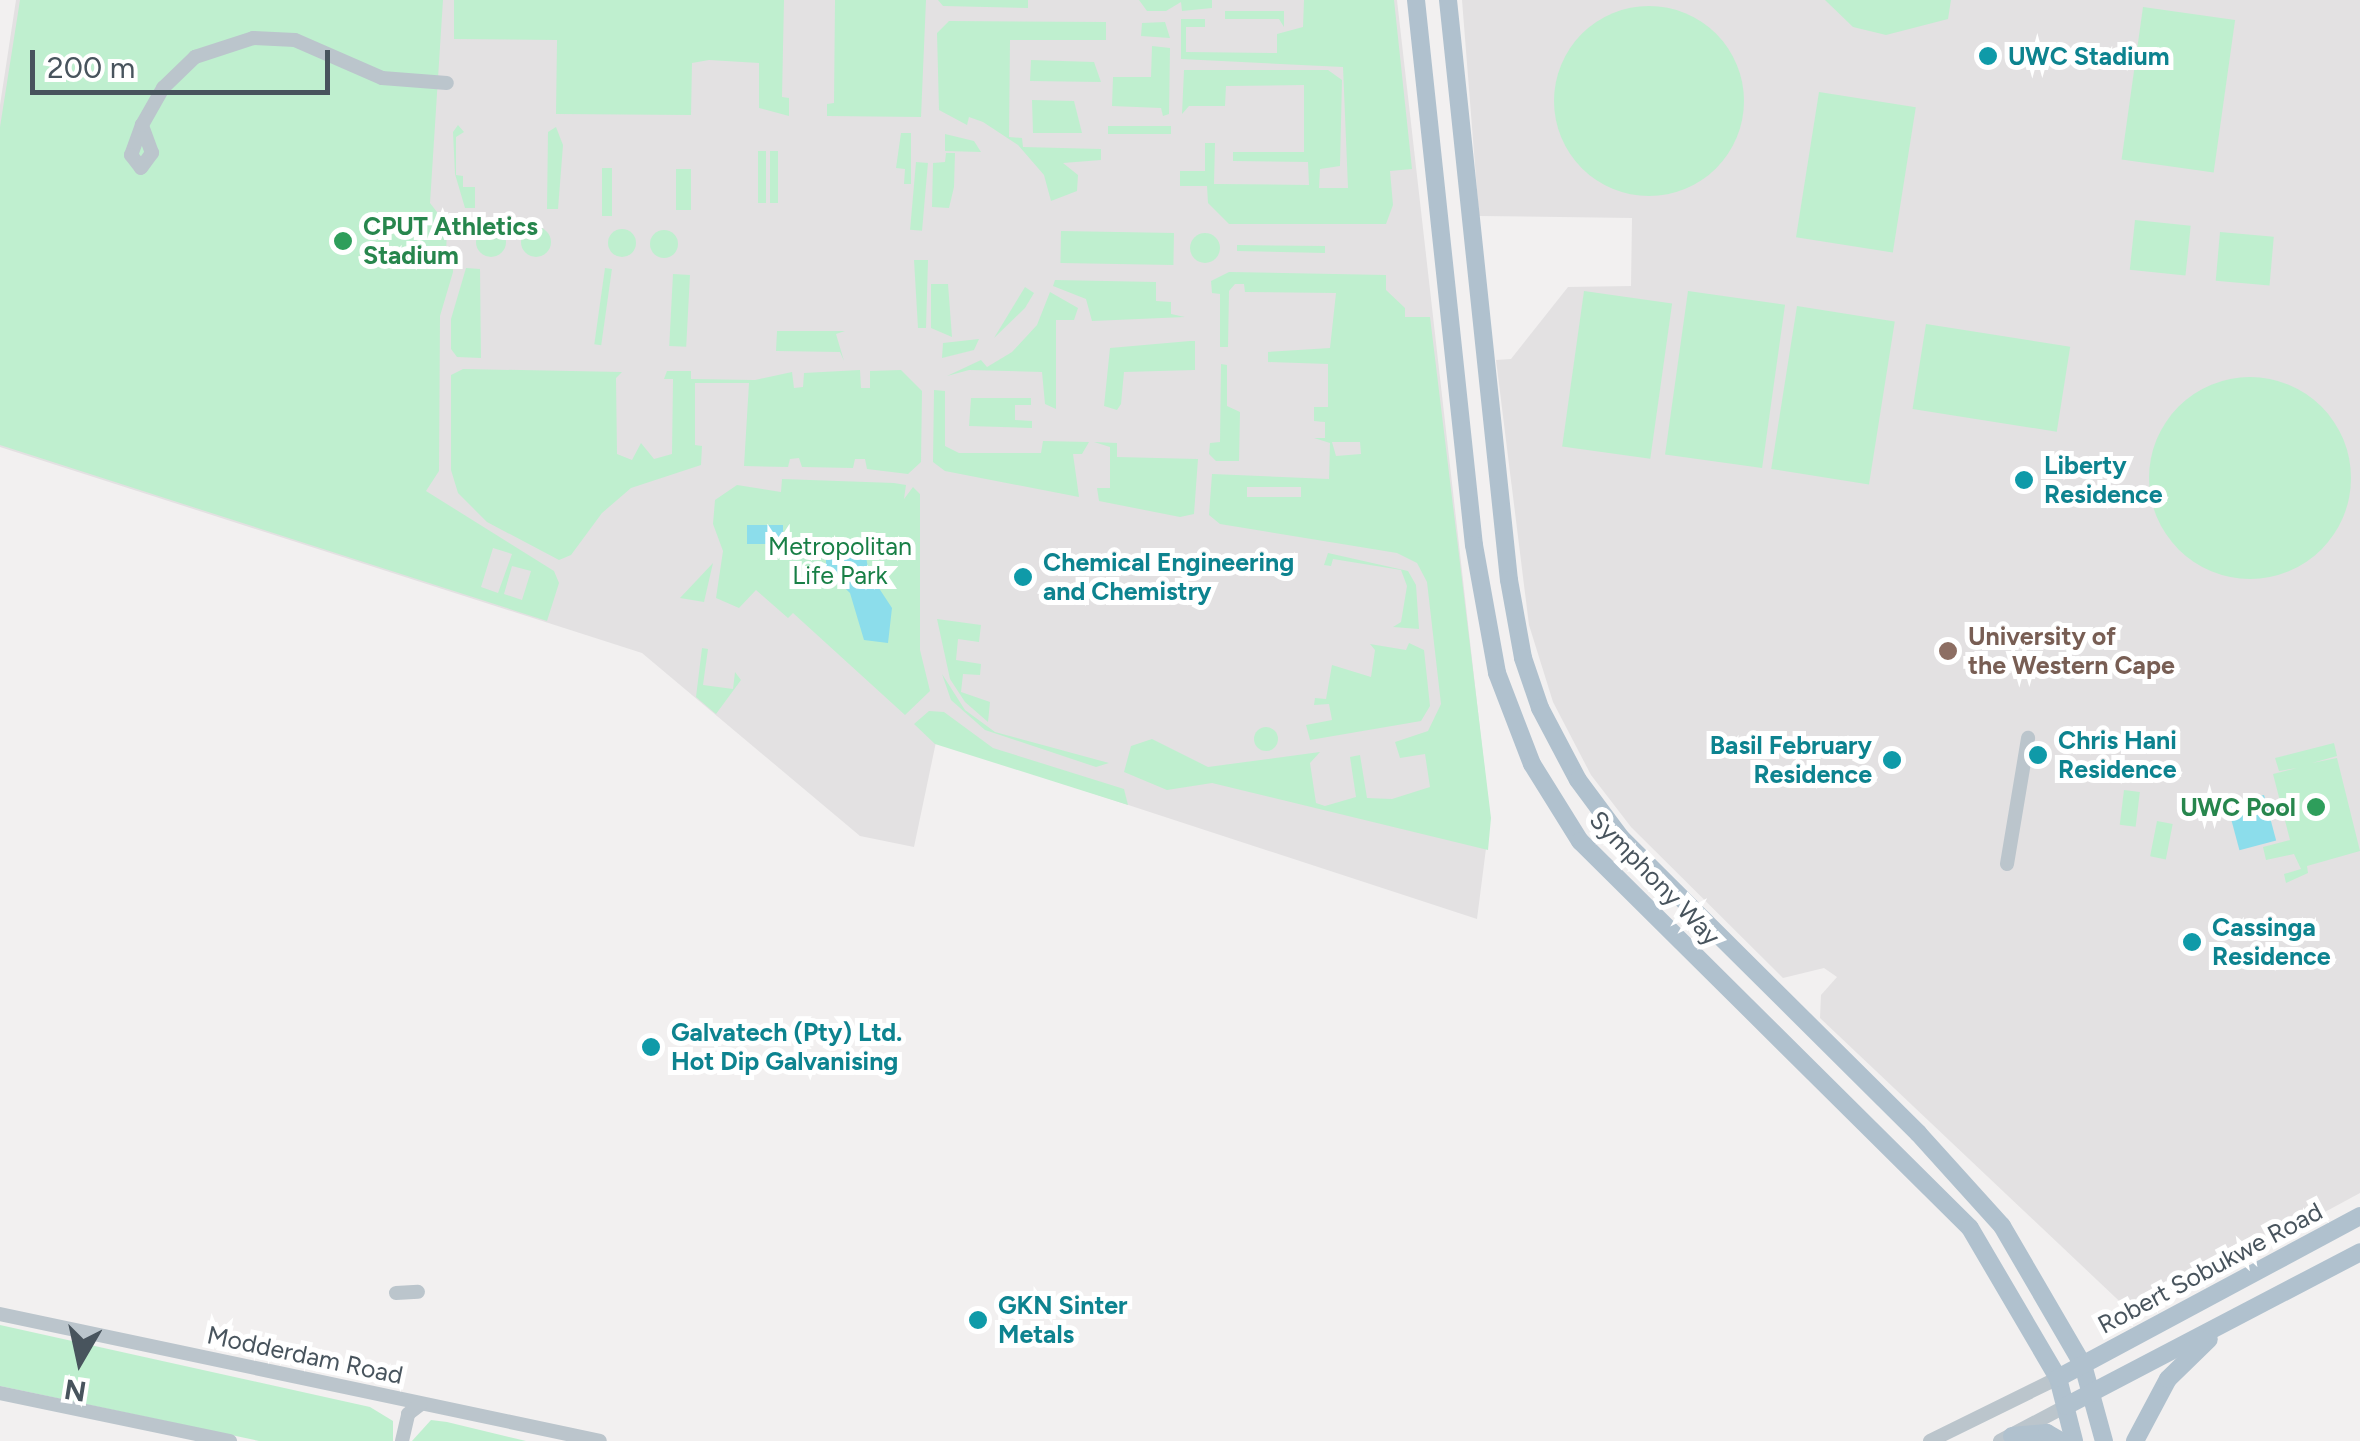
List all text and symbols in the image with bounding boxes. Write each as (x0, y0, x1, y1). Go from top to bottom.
scale bar (35, 30, 335, 92)
place label: UWC Stadium (2008, 41, 2170, 71)
marker: UWC Stadium (1977, 45, 1999, 67)
text: 200 m (47, 49, 135, 86)
place label: CPUT Athletics Stadium (363, 212, 538, 271)
marker: CPUT Athletics Stadium (332, 230, 354, 252)
place label: Liberty Residence (2044, 451, 2163, 510)
marker: Liberty Residence (2013, 469, 2035, 491)
park label: Metropolitan Life Park (768, 532, 912, 591)
place label: Chemical Engineering and Chemistry (1043, 548, 1294, 607)
marker: Chemical Engineering and Chemistry (1012, 566, 1034, 588)
place label: University of the Western Cape (1968, 622, 2175, 681)
marker: University of the Western Cape (1937, 640, 1959, 662)
place label: Chris Hani Residence (2058, 726, 2177, 785)
place label: Basil February Residence (1710, 731, 1872, 790)
marker: Chris Hani Residence (2027, 744, 2049, 766)
marker: Basil February Residence (1881, 749, 1903, 771)
place label: UWC Pool (2180, 792, 2296, 822)
marker: UWC Pool (2305, 796, 2327, 818)
street label: Symphony Way (1584, 805, 1726, 951)
place label: Cassinga Residence (2212, 913, 2331, 972)
marker: Cassinga Residence (2181, 931, 2203, 953)
place label: Galvatech (Pty) Ltd. Hot Dip Galvanising (671, 1018, 902, 1077)
marker: Galvatech (Pty) Ltd. Hot Dip Galvanising (640, 1036, 662, 1058)
street label: Robert Sobukwe Road (2093, 1196, 2327, 1340)
place label: GKN Sinter Metals (998, 1291, 1128, 1350)
marker: GKN Sinter Metals (967, 1309, 989, 1331)
north arrow (30, 1311, 130, 1411)
street label: Modderdam Road (204, 1320, 406, 1390)
text: N (62, 1372, 89, 1409)

